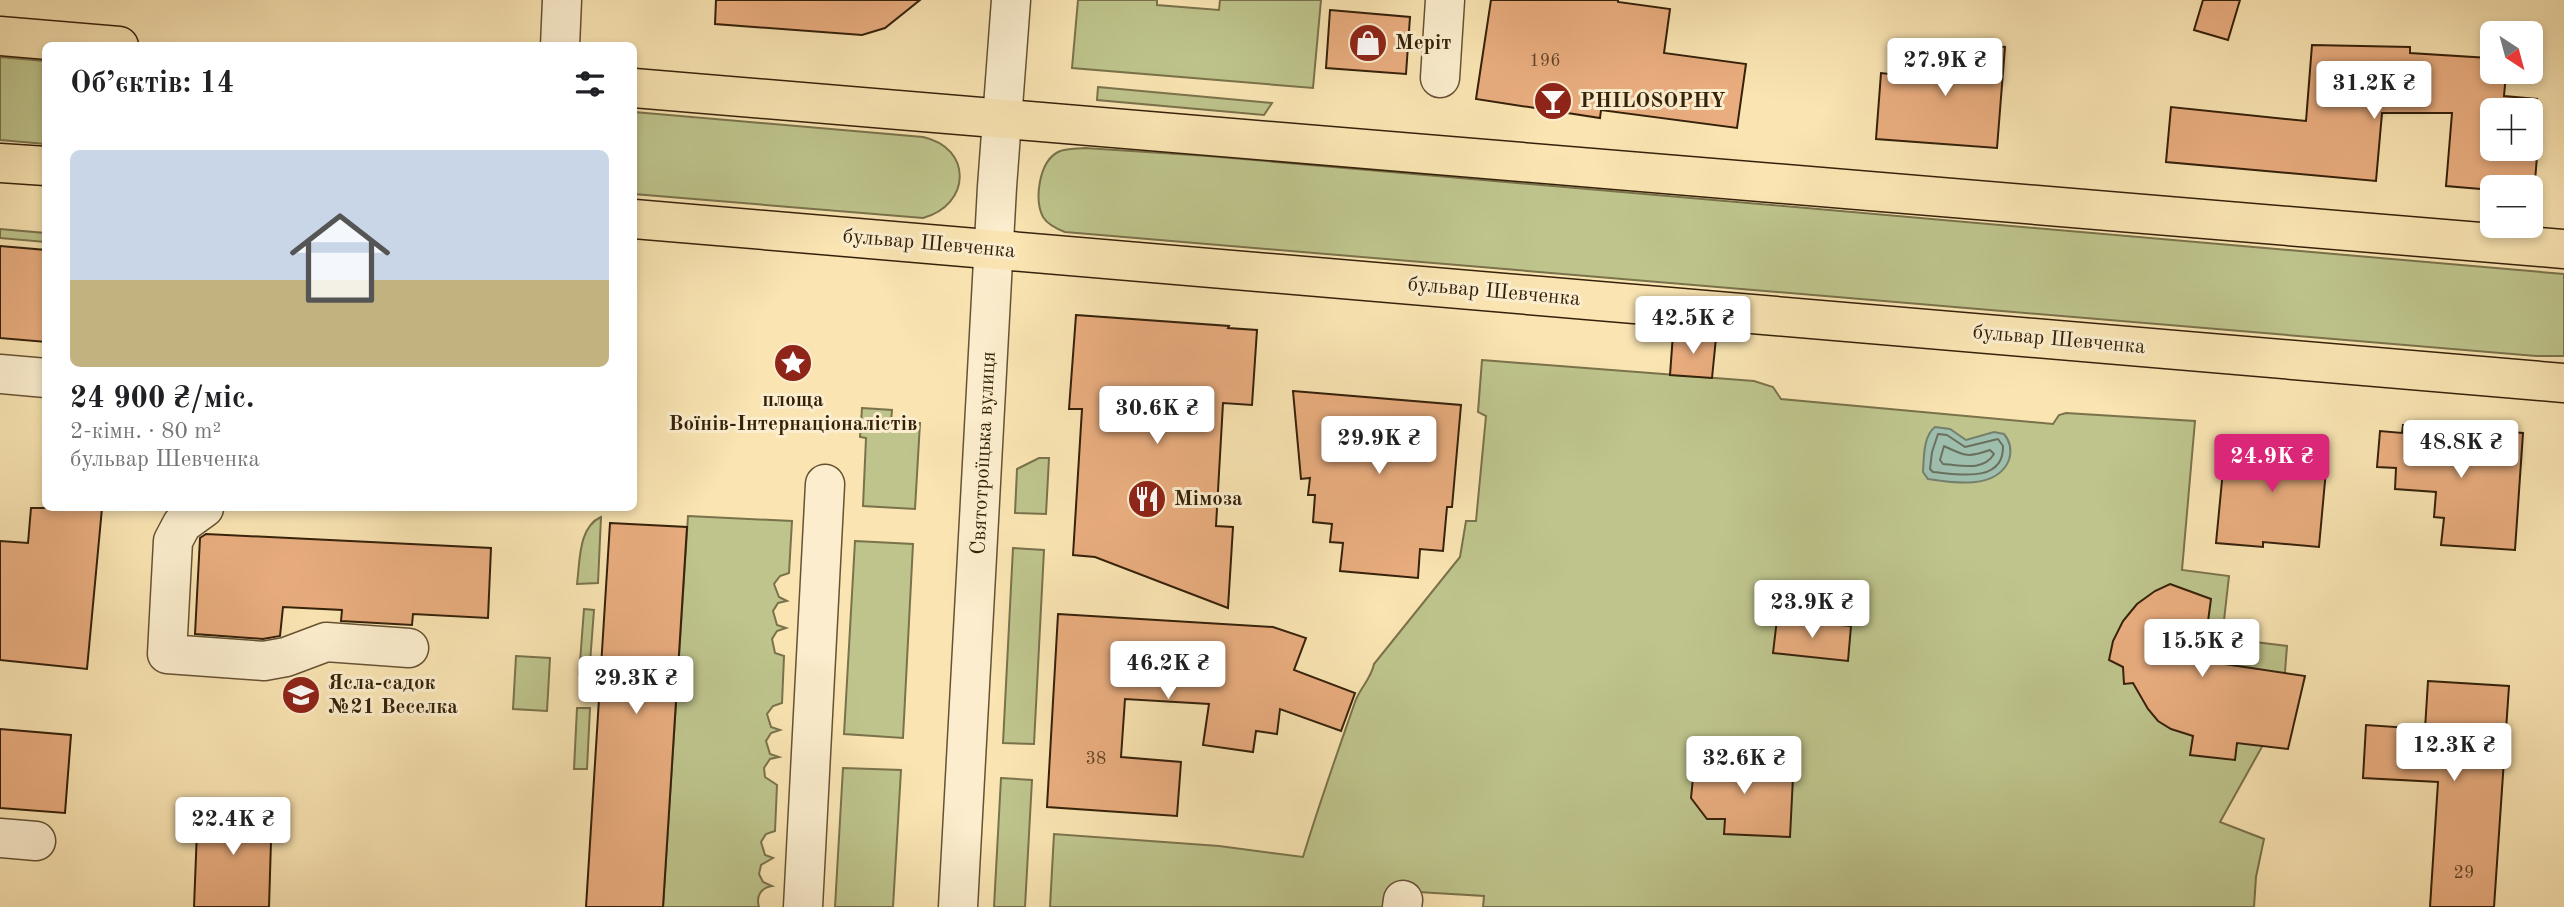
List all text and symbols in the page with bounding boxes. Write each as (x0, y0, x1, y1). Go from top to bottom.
north arrow (2480, 21, 2543, 84)
map controls (2480, 21, 2543, 238)
shop icon: Меріт (1347, 22, 1389, 64)
place label: Меріт (1395, 33, 1451, 54)
pin: 27.9K ₴ (1880, 38, 2010, 98)
text: 27.9K ₴ (1903, 49, 1987, 72)
house number: 196 (1529, 52, 1561, 70)
pin: 31.2K ₴ (2309, 61, 2439, 121)
icon: filters (571, 65, 609, 103)
text: Об’єктів: 14 (70, 69, 234, 99)
text: 31.2K ₴ (2332, 72, 2416, 95)
bar icon: PHILOSOPHY (1532, 80, 1574, 122)
place label: PHILOSOPHY (1580, 91, 1726, 112)
button: + (2480, 98, 2543, 161)
button: − (2480, 175, 2543, 238)
icon: home (277, 195, 403, 321)
street label: бульвар Шевченка (842, 226, 1016, 262)
street label: бульвар Шевченка (1407, 274, 1581, 310)
pin: 42.5K ₴ (1628, 296, 1758, 356)
text: 42.5K ₴ (1651, 307, 1735, 330)
street label: бульвар Шевченка (1972, 322, 2146, 358)
place icon: площа Воїнів-Інтернаціоналістів (772, 342, 814, 384)
street label: Святотроїцька вулиця (968, 351, 1000, 555)
text: 24 900 ₴/міс. (70, 384, 254, 414)
pin: 30.6K ₴ (1092, 386, 1222, 446)
place label: площа Воїнів-Інтернаціоналістів (669, 390, 917, 435)
text: 30.6K ₴ (1115, 397, 1199, 420)
pin: 29.9K ₴ (1314, 416, 1444, 476)
text: 2-кімн. · 80 m² (70, 420, 221, 443)
pin: 48.8K ₴ (2396, 420, 2526, 480)
text: 29.9K ₴ (1337, 427, 1421, 450)
text: 48.8K ₴ (2419, 431, 2503, 454)
pin: 24.9K ₴ (2207, 434, 2337, 494)
text: 24.9K ₴ (2230, 445, 2314, 468)
text: бульвар Шевченка (70, 448, 260, 471)
restaurant icon: Мімоза (1126, 478, 1168, 520)
place label: Мімоза (1174, 489, 1243, 510)
pin: 23.9K ₴ (1747, 580, 1877, 640)
text: 23.9K ₴ (1770, 591, 1854, 614)
pin: 15.5K ₴ (2137, 620, 2267, 679)
text: 15.5K ₴ (2160, 630, 2244, 653)
pin: 46.2K ₴ (1103, 642, 1233, 701)
text: 46.2K ₴ (1126, 652, 1210, 675)
pin: 29.3K ₴ (571, 656, 701, 716)
text: 29.3K ₴ (594, 667, 678, 690)
place label: Ясла-садок №21 Веселка (328, 673, 458, 718)
school or university icon: Ясла-садок №21 Веселка (280, 674, 322, 716)
pin: 12.3K ₴ (2389, 724, 2519, 783)
text: 12.3K ₴ (2412, 734, 2496, 757)
pin: 32.6K ₴ (1679, 736, 1809, 796)
text: 32.6K ₴ (1702, 747, 1786, 770)
house number: 38 (1086, 750, 1106, 768)
pin: 22.4K ₴ (168, 798, 298, 857)
text: 22.4K ₴ (191, 808, 275, 831)
house number: 29 (2454, 864, 2474, 882)

